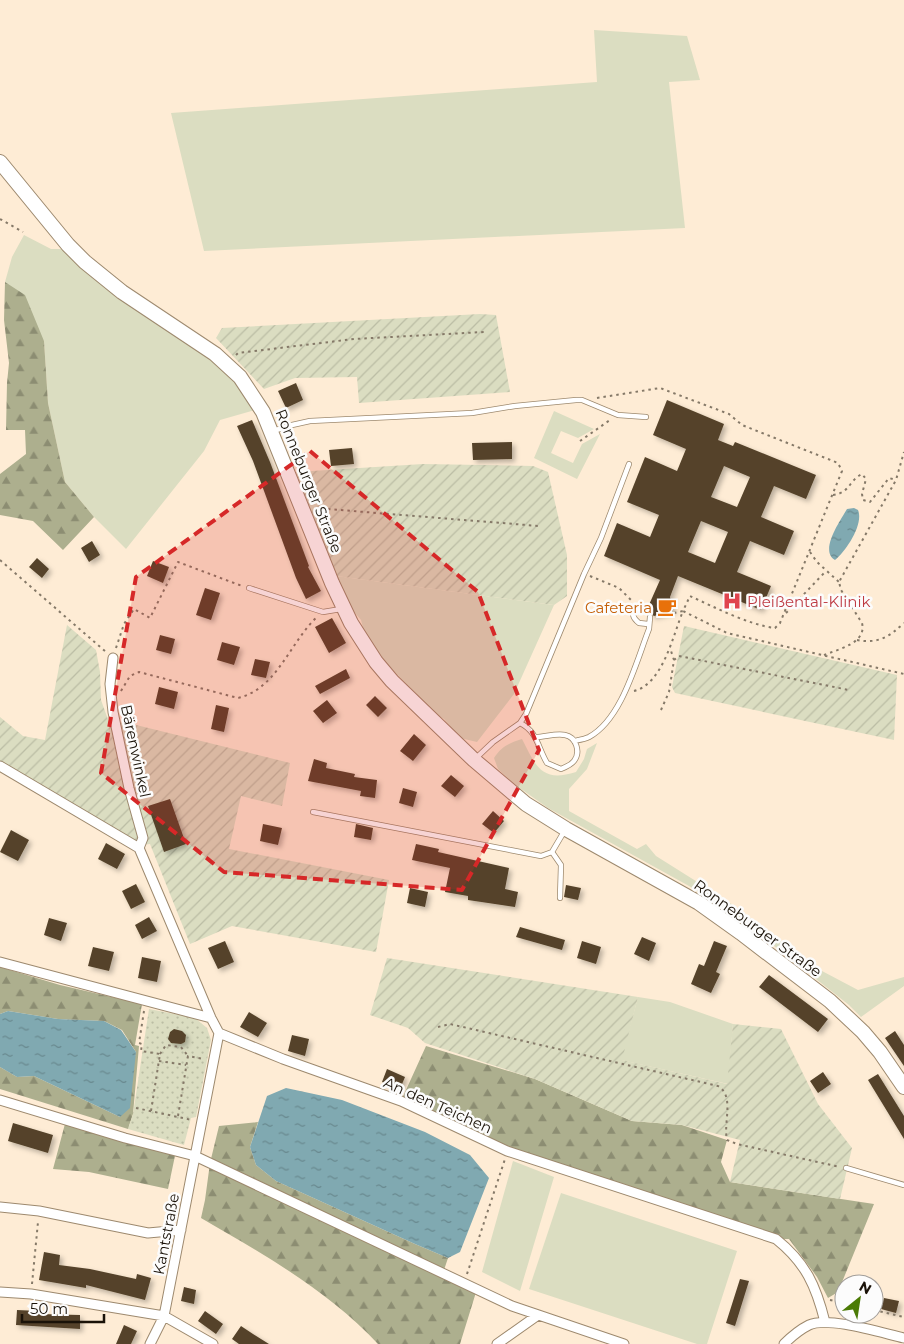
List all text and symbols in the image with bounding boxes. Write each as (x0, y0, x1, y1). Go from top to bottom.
street label: Ronneburger Straße (271, 406, 347, 556)
hospital icon: Pleißental-Klinik (721, 590, 743, 612)
place label: Pleißental-Klinik (747, 592, 870, 611)
cafe icon: Cafeteria (656, 596, 678, 618)
place label: Cafeteria (585, 598, 652, 617)
street label: Bärenwinkel (117, 703, 155, 799)
street label: Ronneburger Straße (690, 875, 826, 981)
street label: An den Teichen (381, 1073, 495, 1137)
street label: Kantstraße (149, 1192, 183, 1276)
north arrow (834, 1274, 884, 1324)
text: N (856, 1277, 875, 1298)
scale bar (22, 1292, 105, 1324)
text: 50 m (30, 1299, 68, 1318)

